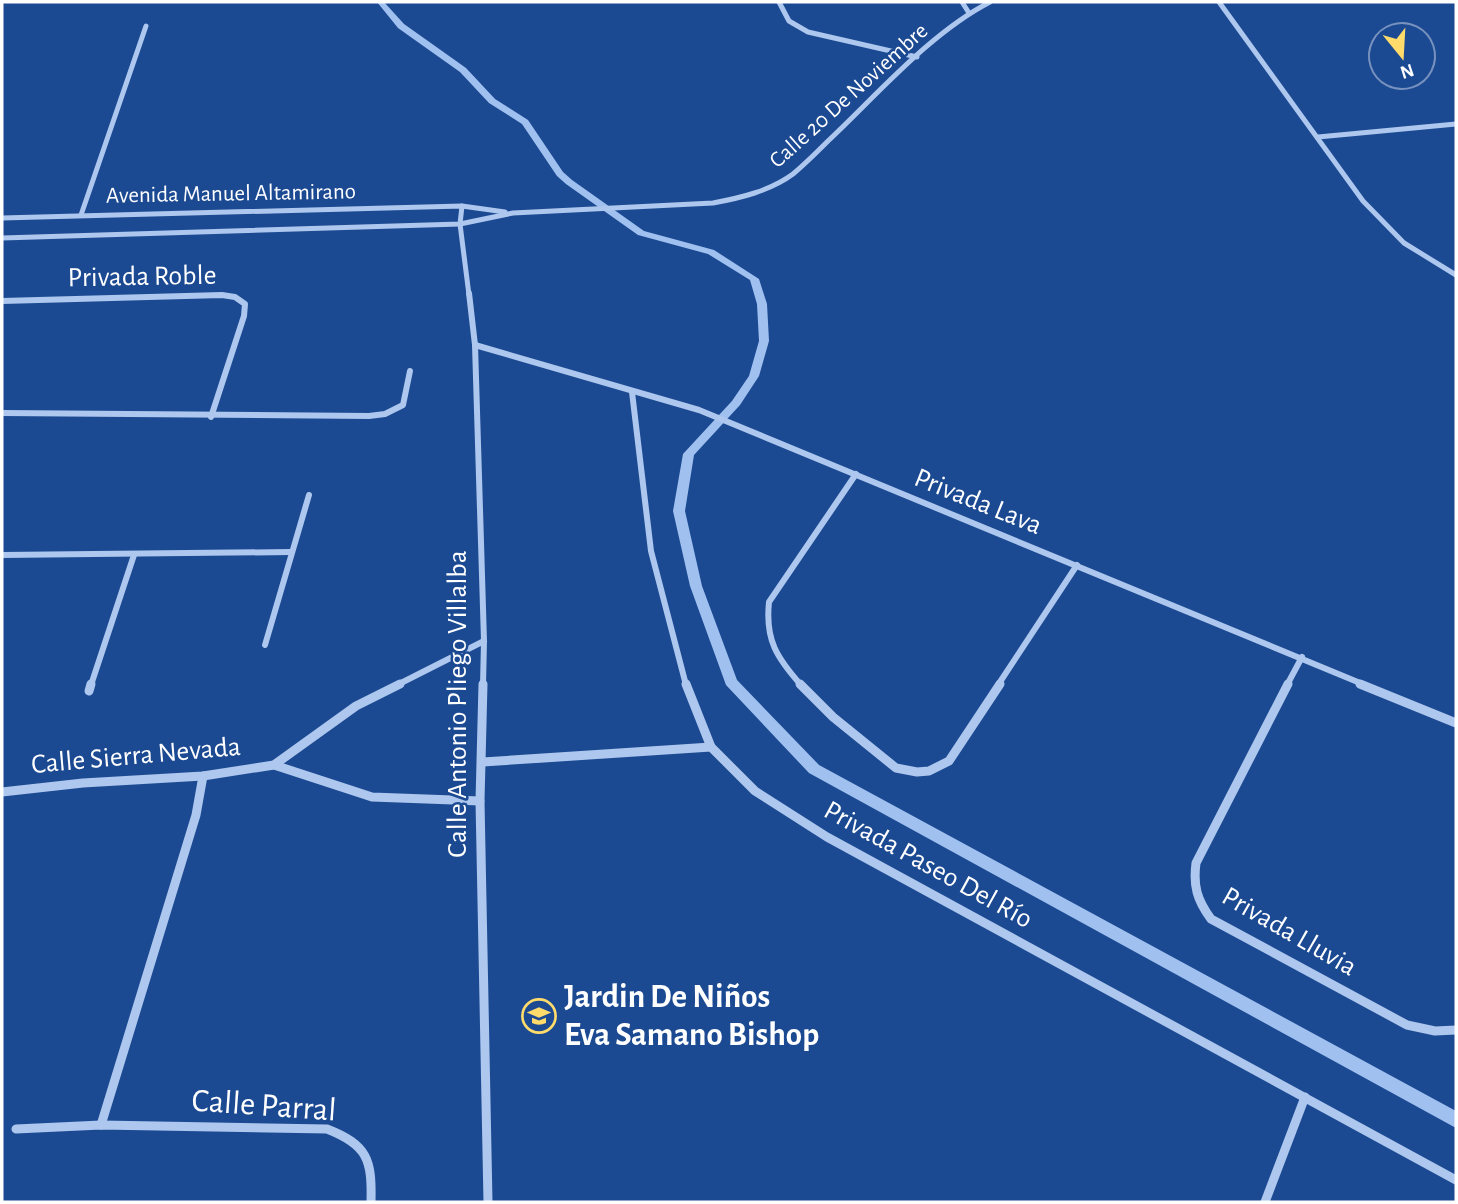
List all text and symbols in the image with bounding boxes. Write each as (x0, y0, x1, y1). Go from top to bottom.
street label: Calle 20 De Noviembre (765, 19, 933, 173)
north arrow (1367, 21, 1437, 91)
text: N (1398, 60, 1416, 82)
street label: Avenida Manuel Altamirano (106, 180, 356, 208)
street label: Privada Roble (67, 262, 217, 292)
street label: Privada Lava (910, 464, 1046, 540)
street label: Calle Antonio Pliego Villalba (444, 550, 472, 858)
street label: Calle Sierra Nevada (30, 733, 242, 779)
street label: Privada Paseo Del Río (819, 796, 1037, 934)
street label: Privada Lluvia (1217, 882, 1361, 982)
place label: Jardin De Niños Eva Samano Bishop (564, 981, 819, 1052)
school or university icon: Jardin De Niños Eva Samano Bishop (520, 997, 558, 1035)
street label: Calle Parral (191, 1084, 337, 1128)

